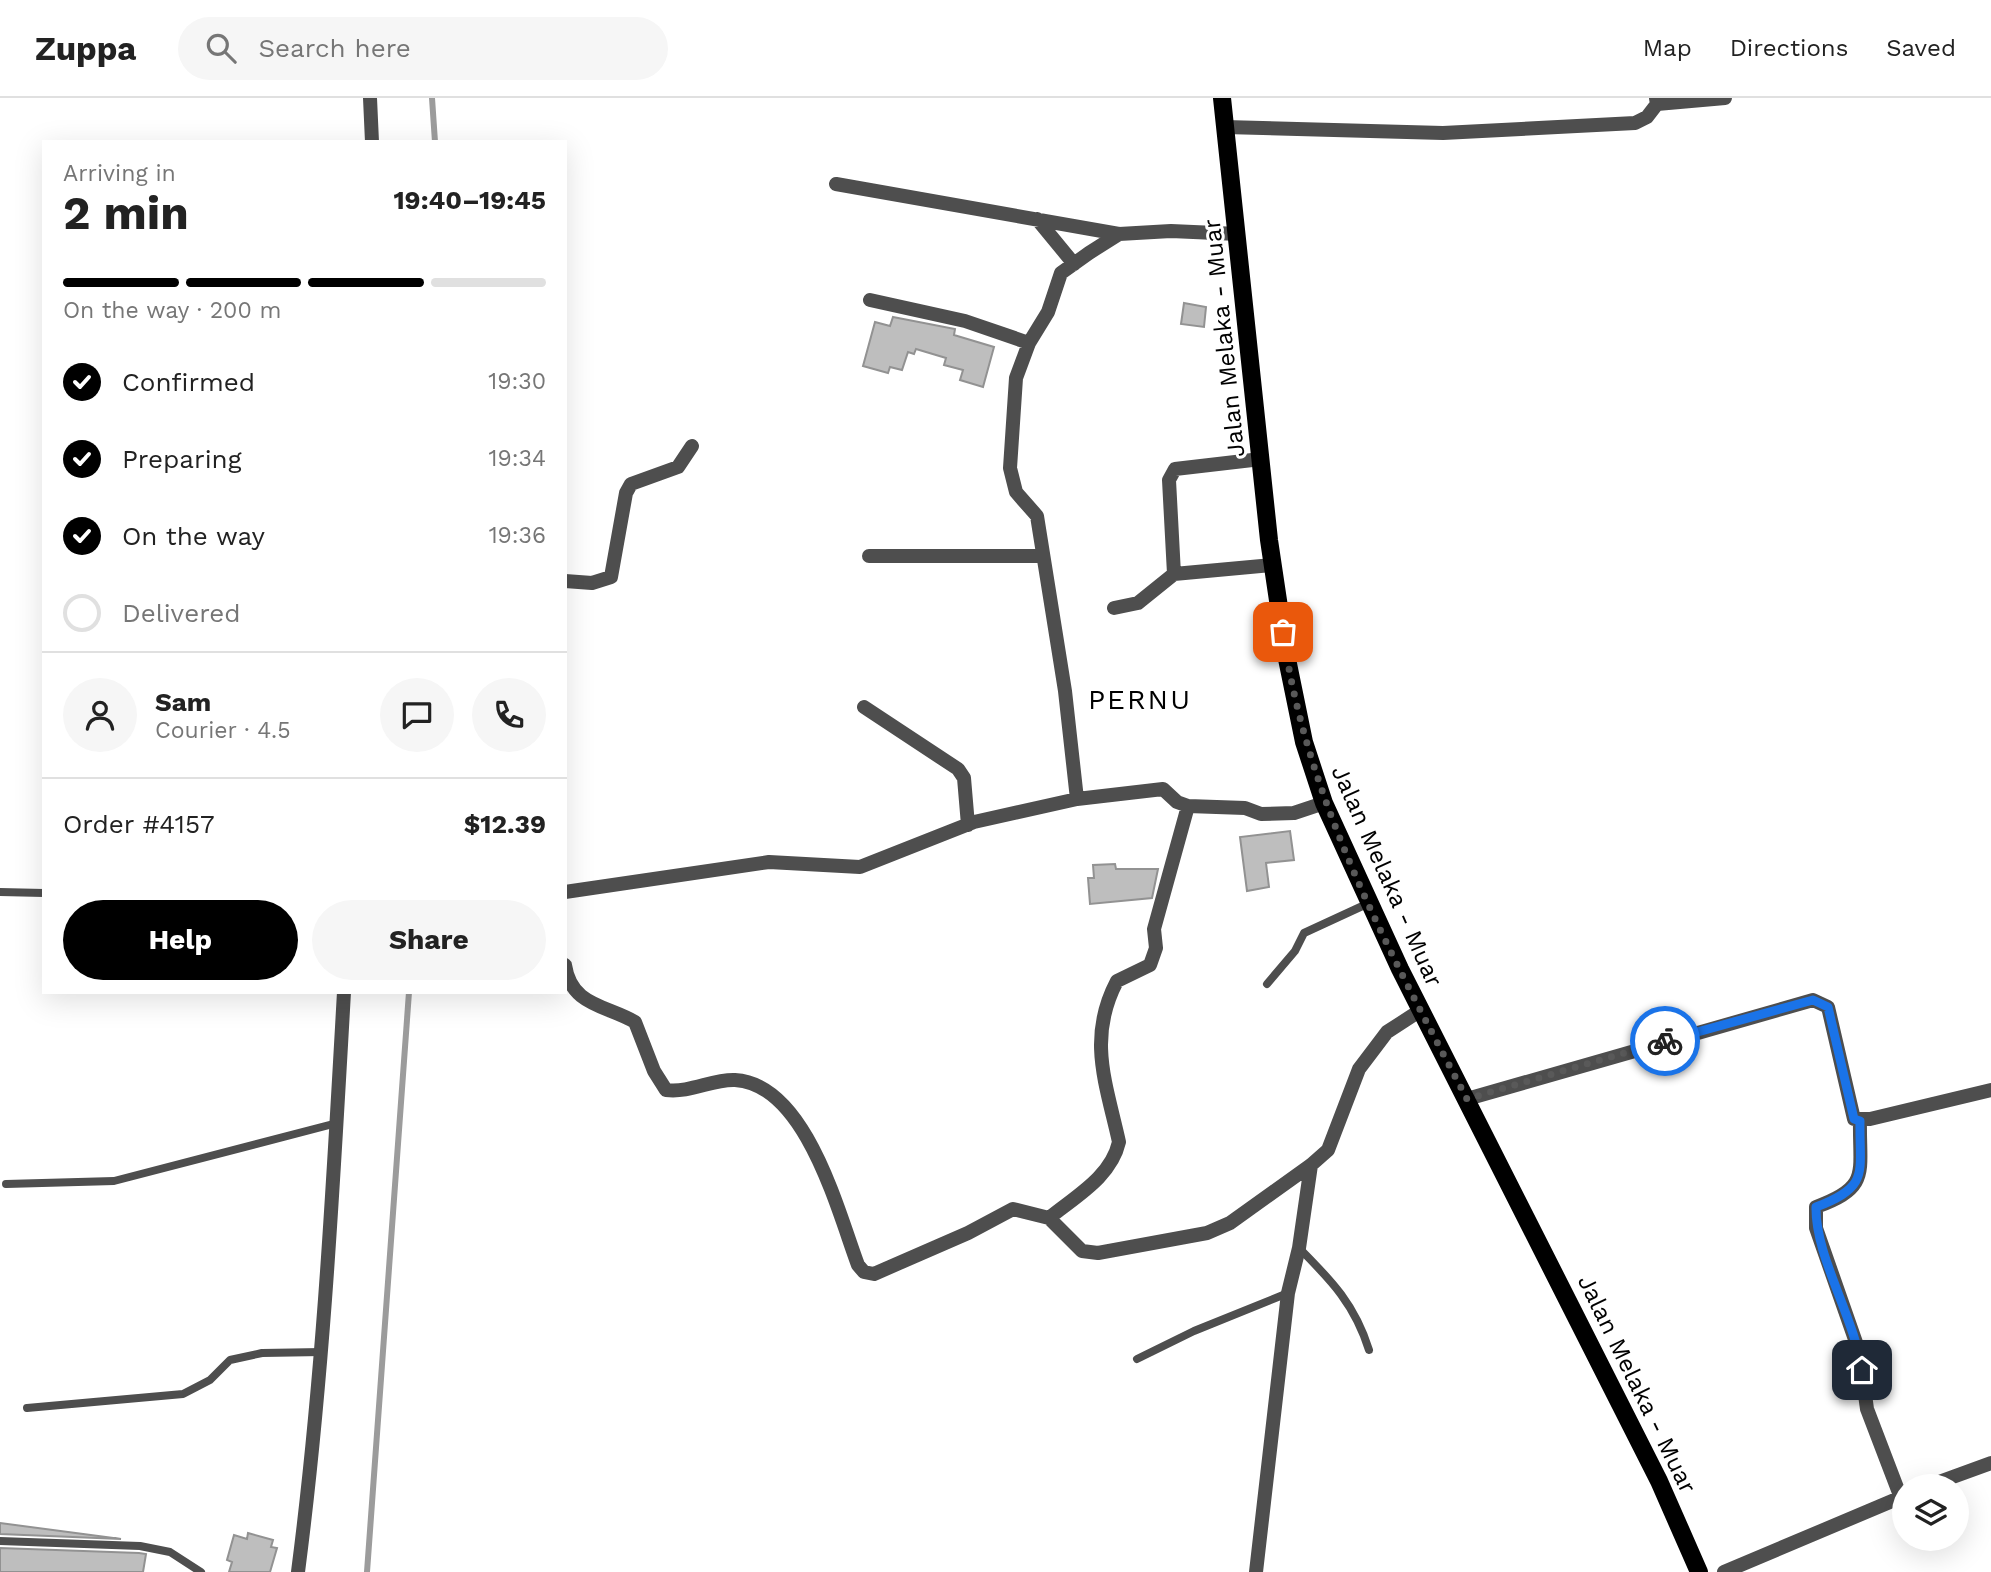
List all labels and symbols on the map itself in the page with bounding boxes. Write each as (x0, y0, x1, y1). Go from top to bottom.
street label: Jalan Melaka - Muar (1198, 217, 1250, 458)
pin (1253, 602, 1313, 662)
district label: PERNU (1088, 683, 1192, 716)
street label: Jalan Melaka - Muar (1326, 761, 1449, 991)
courier (1630, 1006, 1700, 1076)
street label: Jalan Melaka - Muar (1572, 1270, 1702, 1498)
pin (1832, 1340, 1892, 1400)

